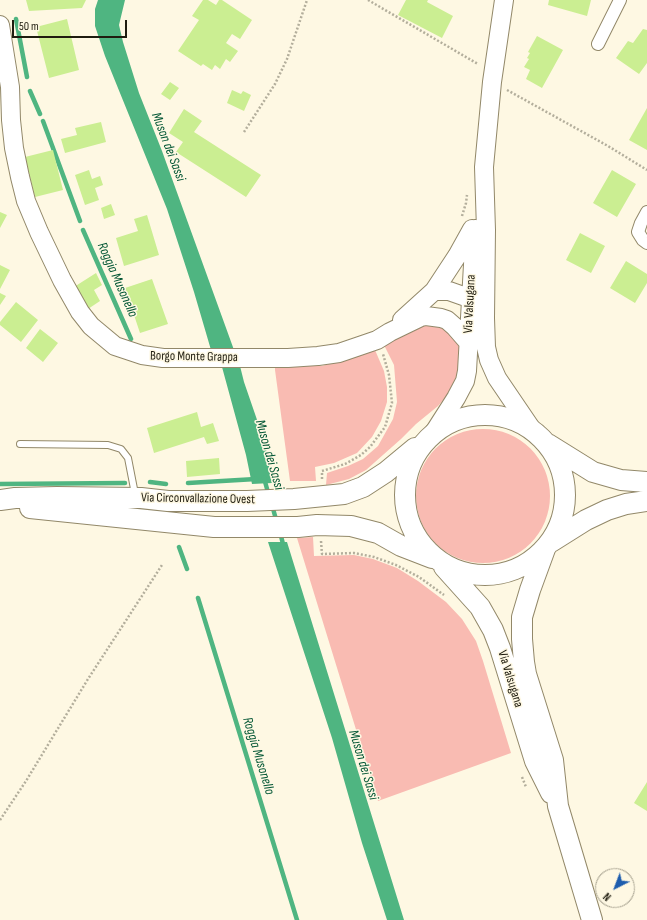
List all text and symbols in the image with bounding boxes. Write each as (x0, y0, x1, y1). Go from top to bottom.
scale bar (14, 12, 129, 38)
text: 50 m (19, 19, 39, 34)
water label: Muson dei Sassi (147, 110, 189, 184)
water label: Roggia Musonello (93, 240, 141, 320)
street label: Via Valsugana (461, 274, 479, 334)
street label: Borgo Monte Grappa (150, 348, 238, 366)
water label: Muson dei Sassi (251, 418, 287, 492)
street label: Via Circonvallazione Ovest (141, 490, 255, 508)
street label: Via Valsugana (494, 649, 526, 709)
water label: Roggia Musonello (238, 715, 278, 797)
water label: Muson dei Sassi (344, 728, 382, 802)
north arrow (595, 868, 635, 908)
text: N (601, 890, 614, 903)

